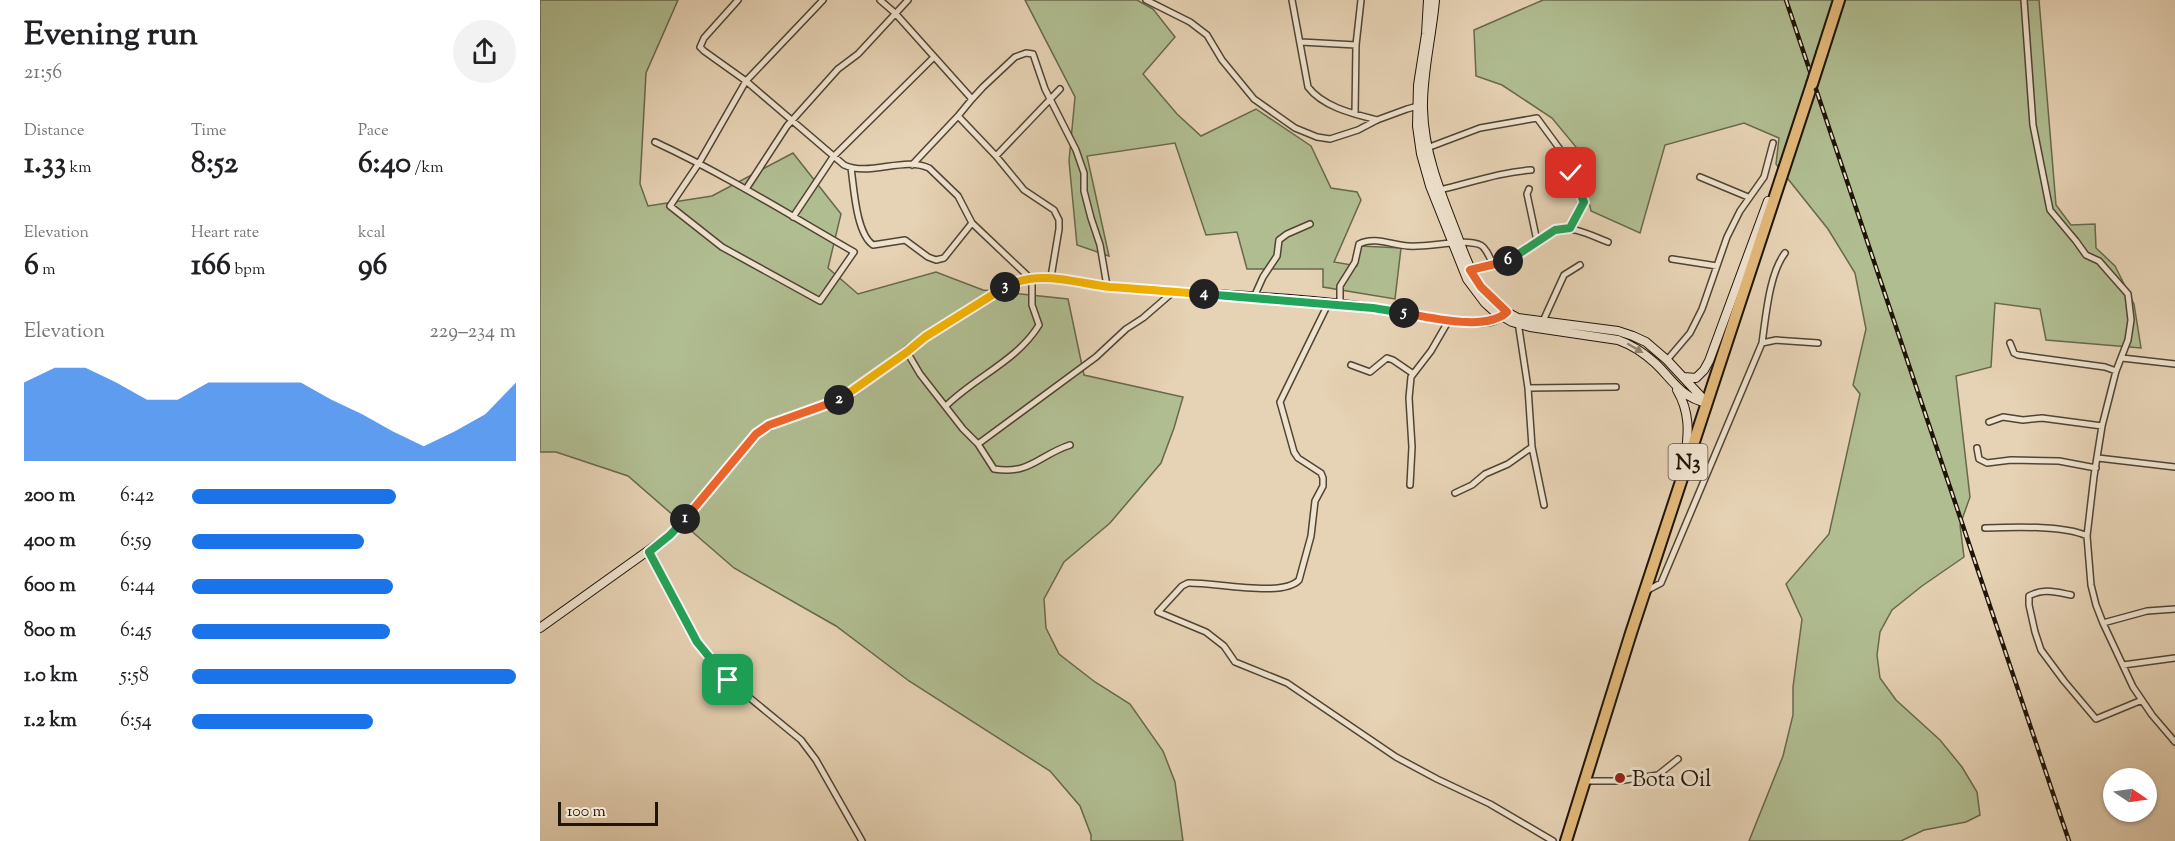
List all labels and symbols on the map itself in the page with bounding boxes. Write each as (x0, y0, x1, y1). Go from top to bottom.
pin (1545, 147, 1596, 198)
pin: 6 (1493, 246, 1523, 276)
pin: 3 (990, 272, 1020, 302)
pin: 4 (1189, 279, 1219, 309)
pin: 5 (1389, 298, 1419, 328)
one-way arrow (1627, 343, 1644, 353)
pin: 2 (824, 385, 854, 415)
road number: N3 (1668, 444, 1708, 480)
pin: 1 (670, 504, 700, 534)
pin (702, 654, 753, 705)
place label: Bota Oil (1632, 765, 1711, 797)
north arrow (2103, 768, 2157, 822)
marker: Bota Oil (1613, 771, 1627, 785)
scale bar (558, 799, 658, 826)

